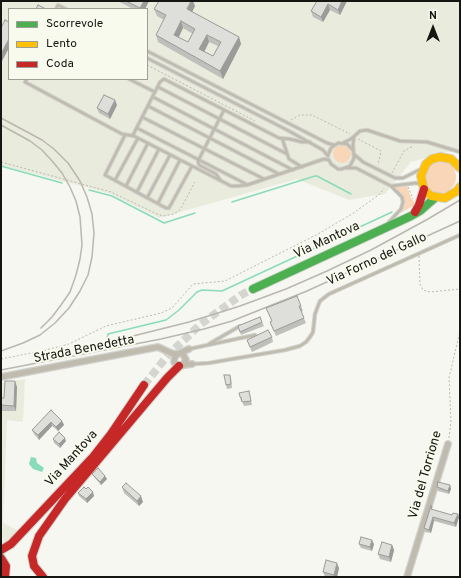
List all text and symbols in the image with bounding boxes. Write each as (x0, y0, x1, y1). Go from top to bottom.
legend (8, 8, 148, 80)
north arrow (413, 8, 453, 48)
text: N (429, 9, 437, 23)
text: Scorrevole (46, 16, 103, 32)
text: Lento (46, 36, 77, 52)
text: Coda (46, 56, 74, 72)
street label: Via Mantova (291, 219, 363, 263)
street label: Via Forno del Gallo (325, 230, 429, 290)
street label: Strada Benedetta (32, 333, 136, 367)
street label: Via Mantova (42, 427, 102, 491)
street label: Via del Torrione (406, 429, 446, 521)

